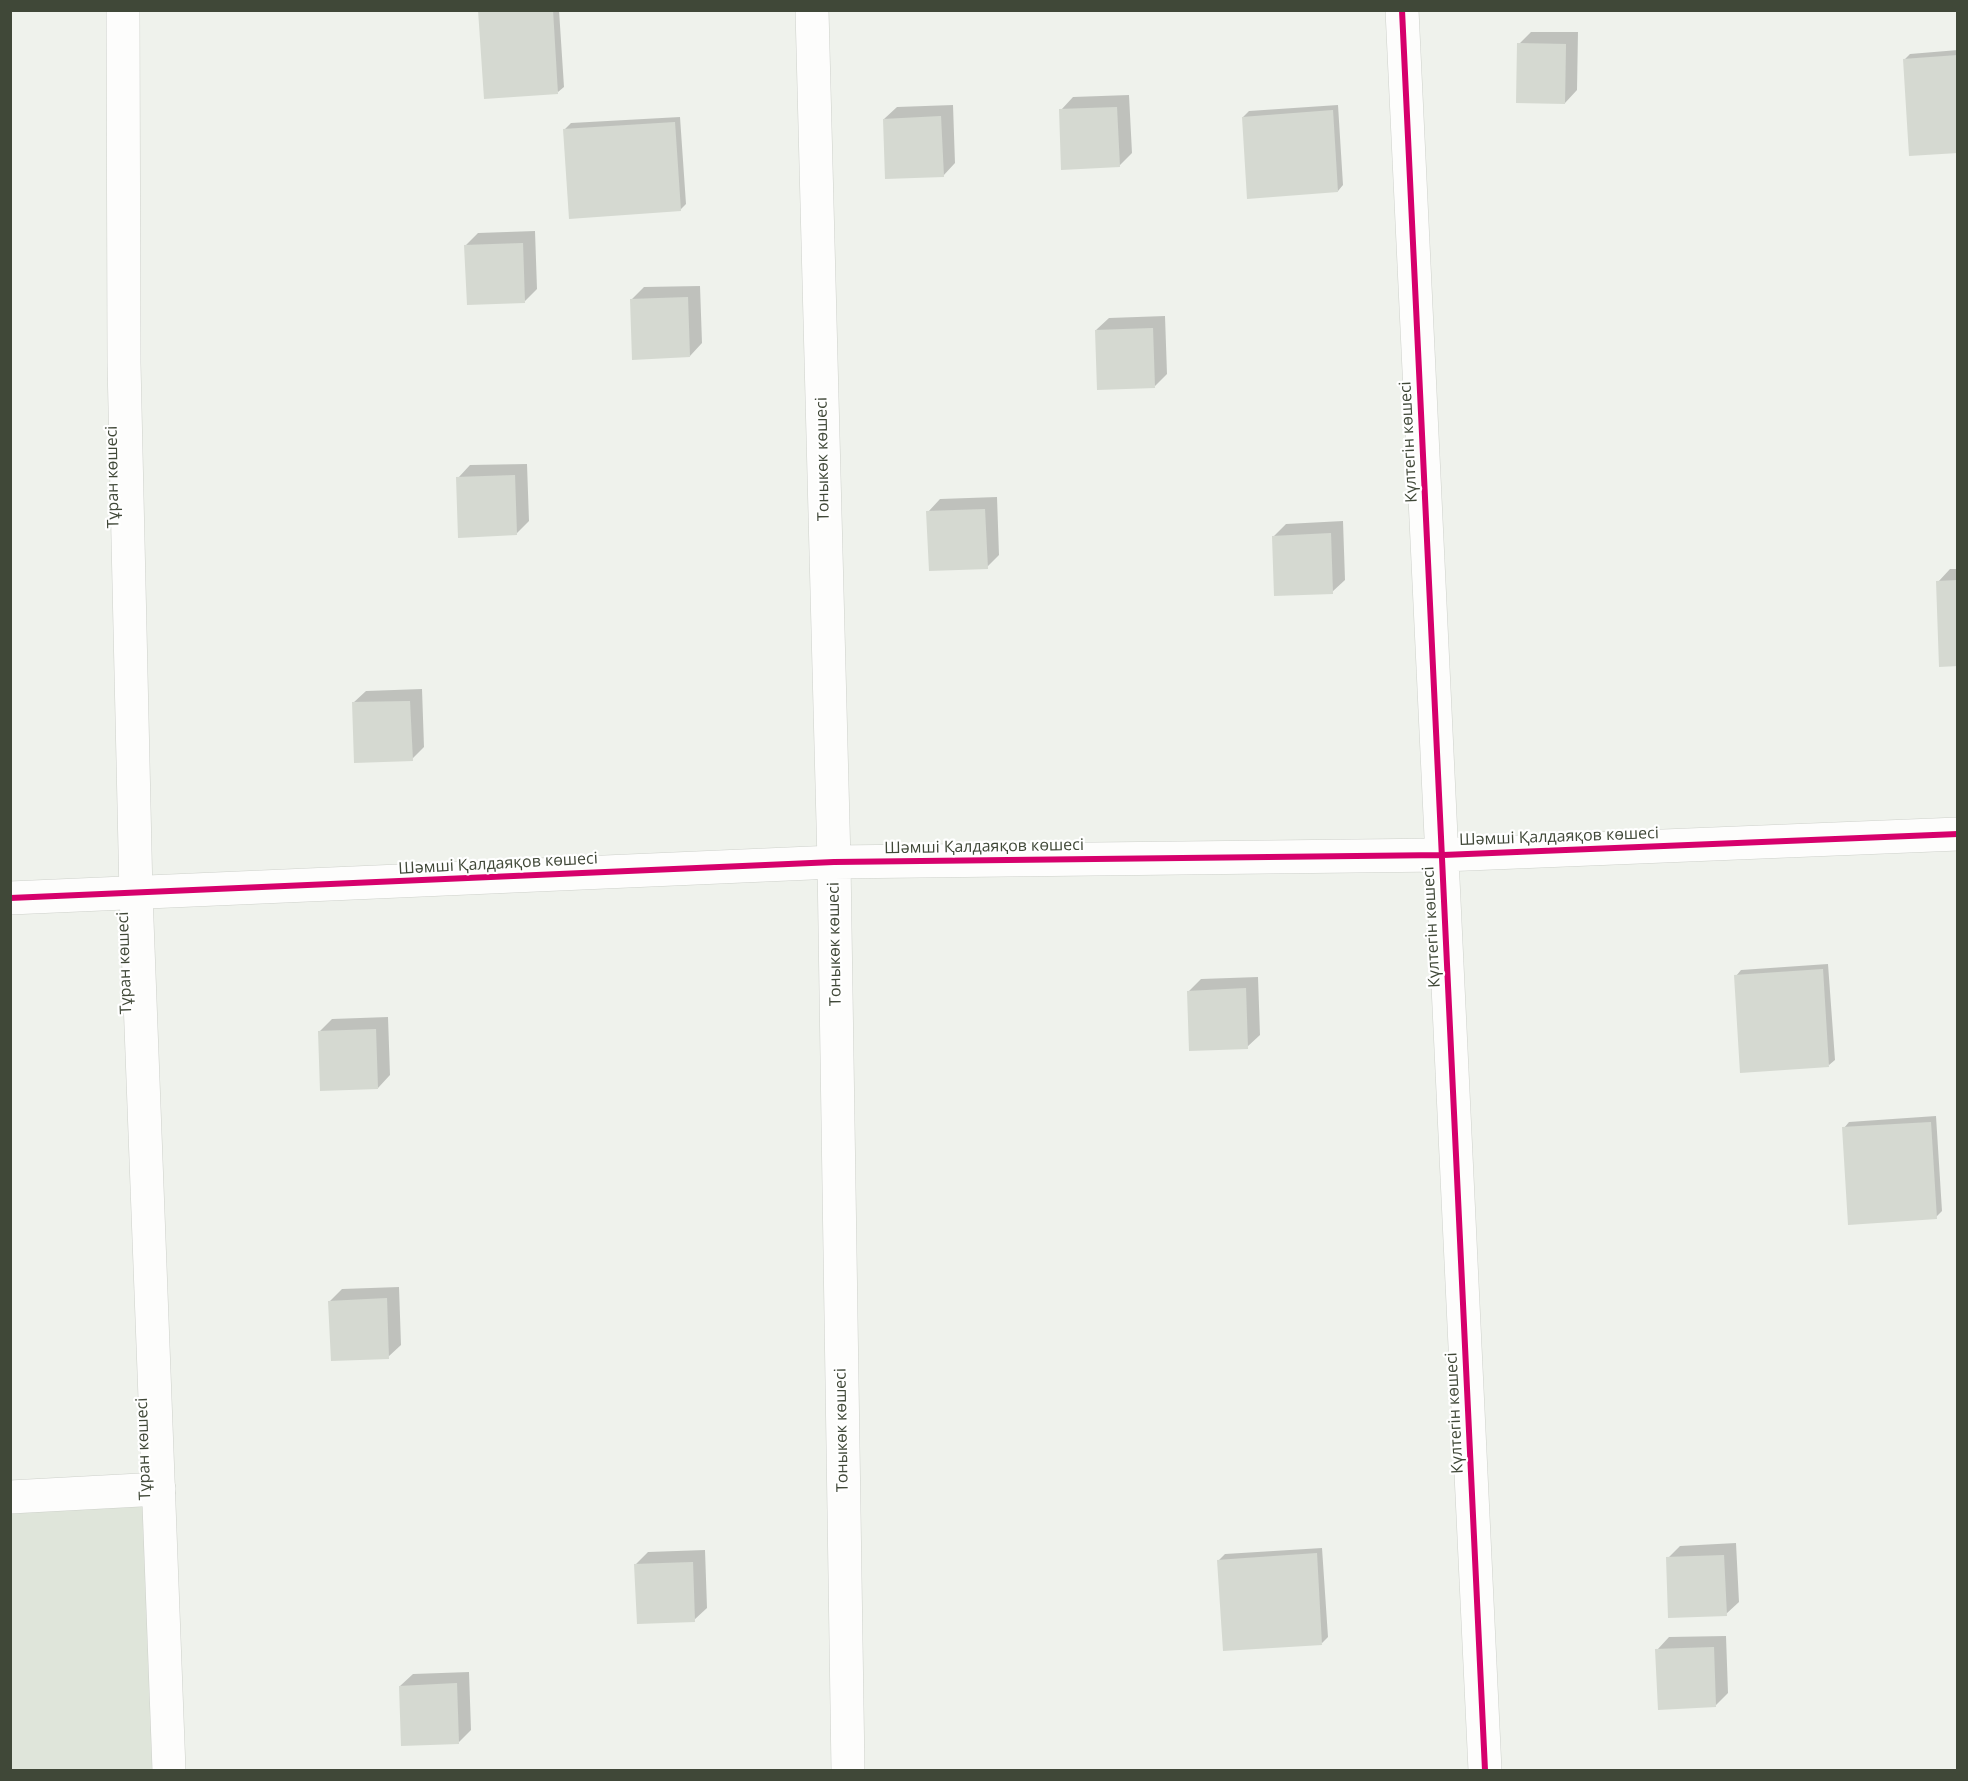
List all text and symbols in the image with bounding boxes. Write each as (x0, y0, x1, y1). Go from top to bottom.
street label: Күлтегін көшесі (1396, 381, 1422, 503)
street label: Тоныкөк көшесі (812, 397, 834, 521)
street label: Тұран көшесі (103, 426, 123, 528)
street label: Шәмші Қалдаяқов көшесі (1459, 824, 1659, 850)
street label: Шәмші Қалдаяқов көшесі (884, 836, 1084, 858)
street label: Шәмші Қалдаяқов көшесі (398, 849, 598, 879)
street label: Күлтегін көшесі (1419, 866, 1445, 988)
street label: Тоныкөк көшесі (824, 882, 846, 1006)
street label: Тұран көшесі (114, 911, 136, 1015)
street label: Күлтегін көшесі (1442, 1352, 1468, 1474)
street label: Тоныкөк көшесі (831, 1368, 853, 1492)
street label: Тұран көшесі (133, 1397, 155, 1501)

